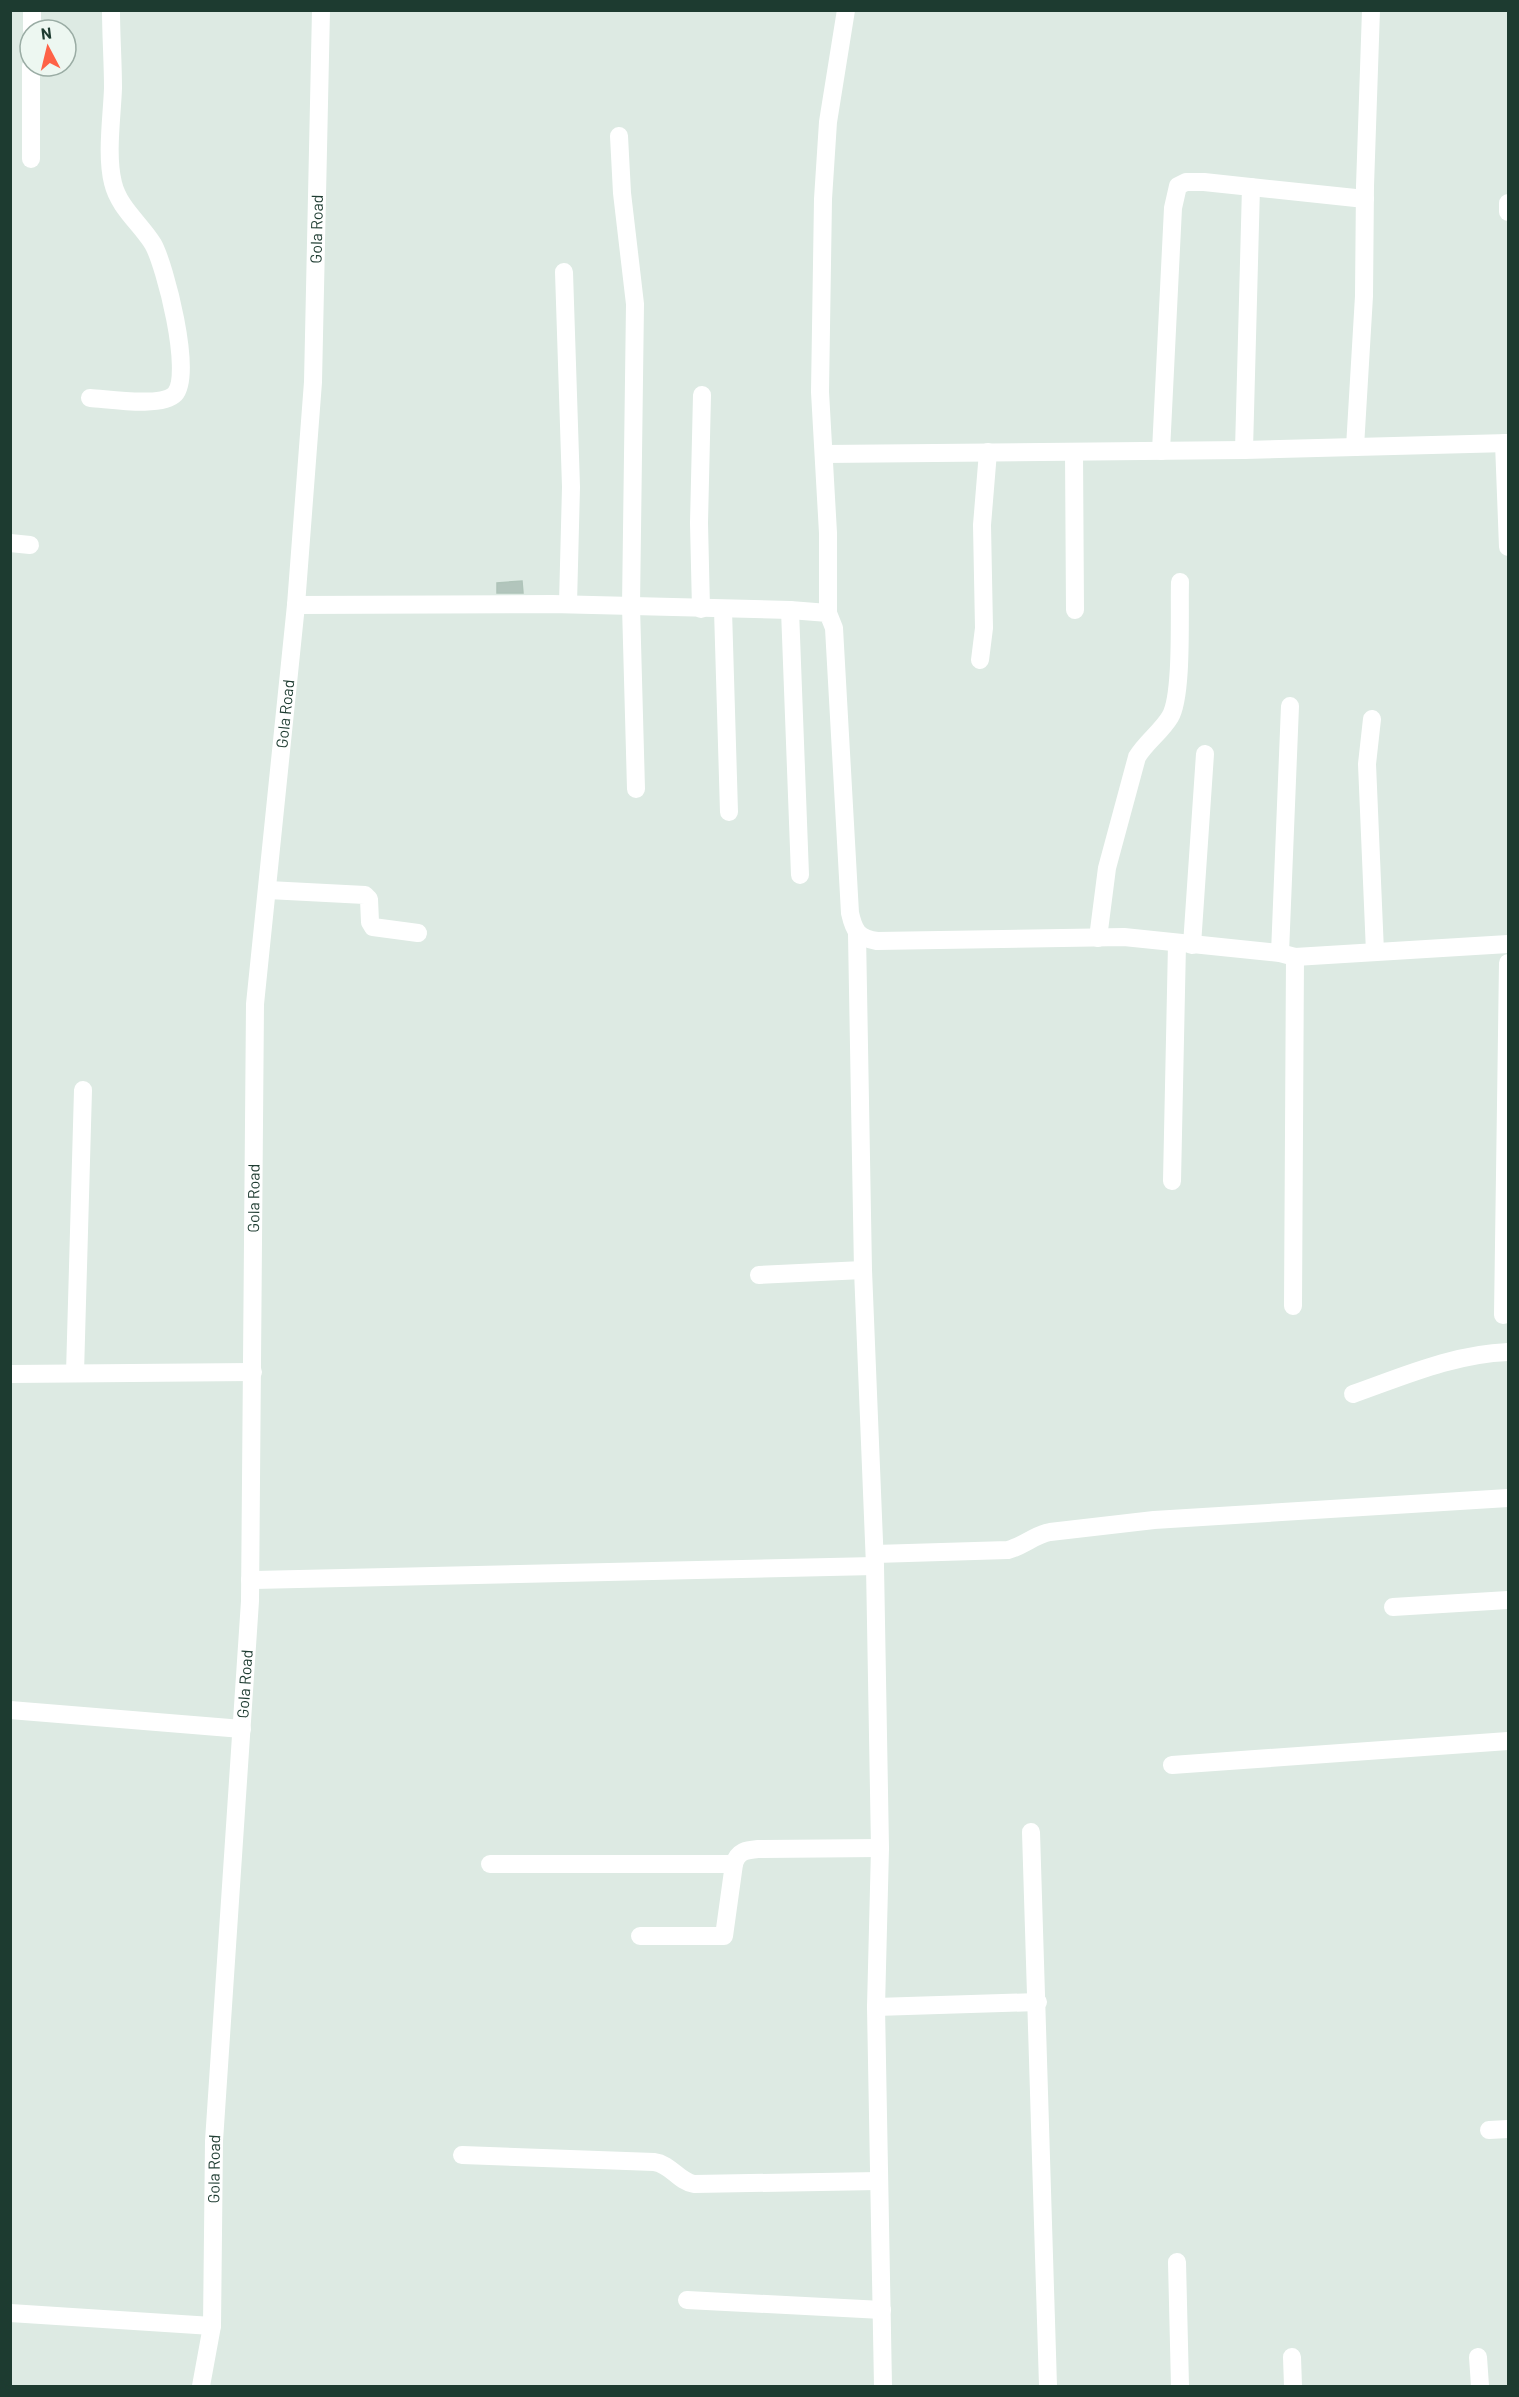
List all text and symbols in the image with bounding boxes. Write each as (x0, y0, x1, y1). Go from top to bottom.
north arrow (18, 18, 78, 78)
text: N (40, 23, 53, 43)
street label: Gola Road (306, 194, 326, 264)
street label: Gola Road (271, 678, 297, 749)
street label: Gola Road (243, 1164, 263, 1233)
street label: Gola Road (232, 1649, 256, 1719)
street label: Gola Road (203, 2134, 223, 2204)

